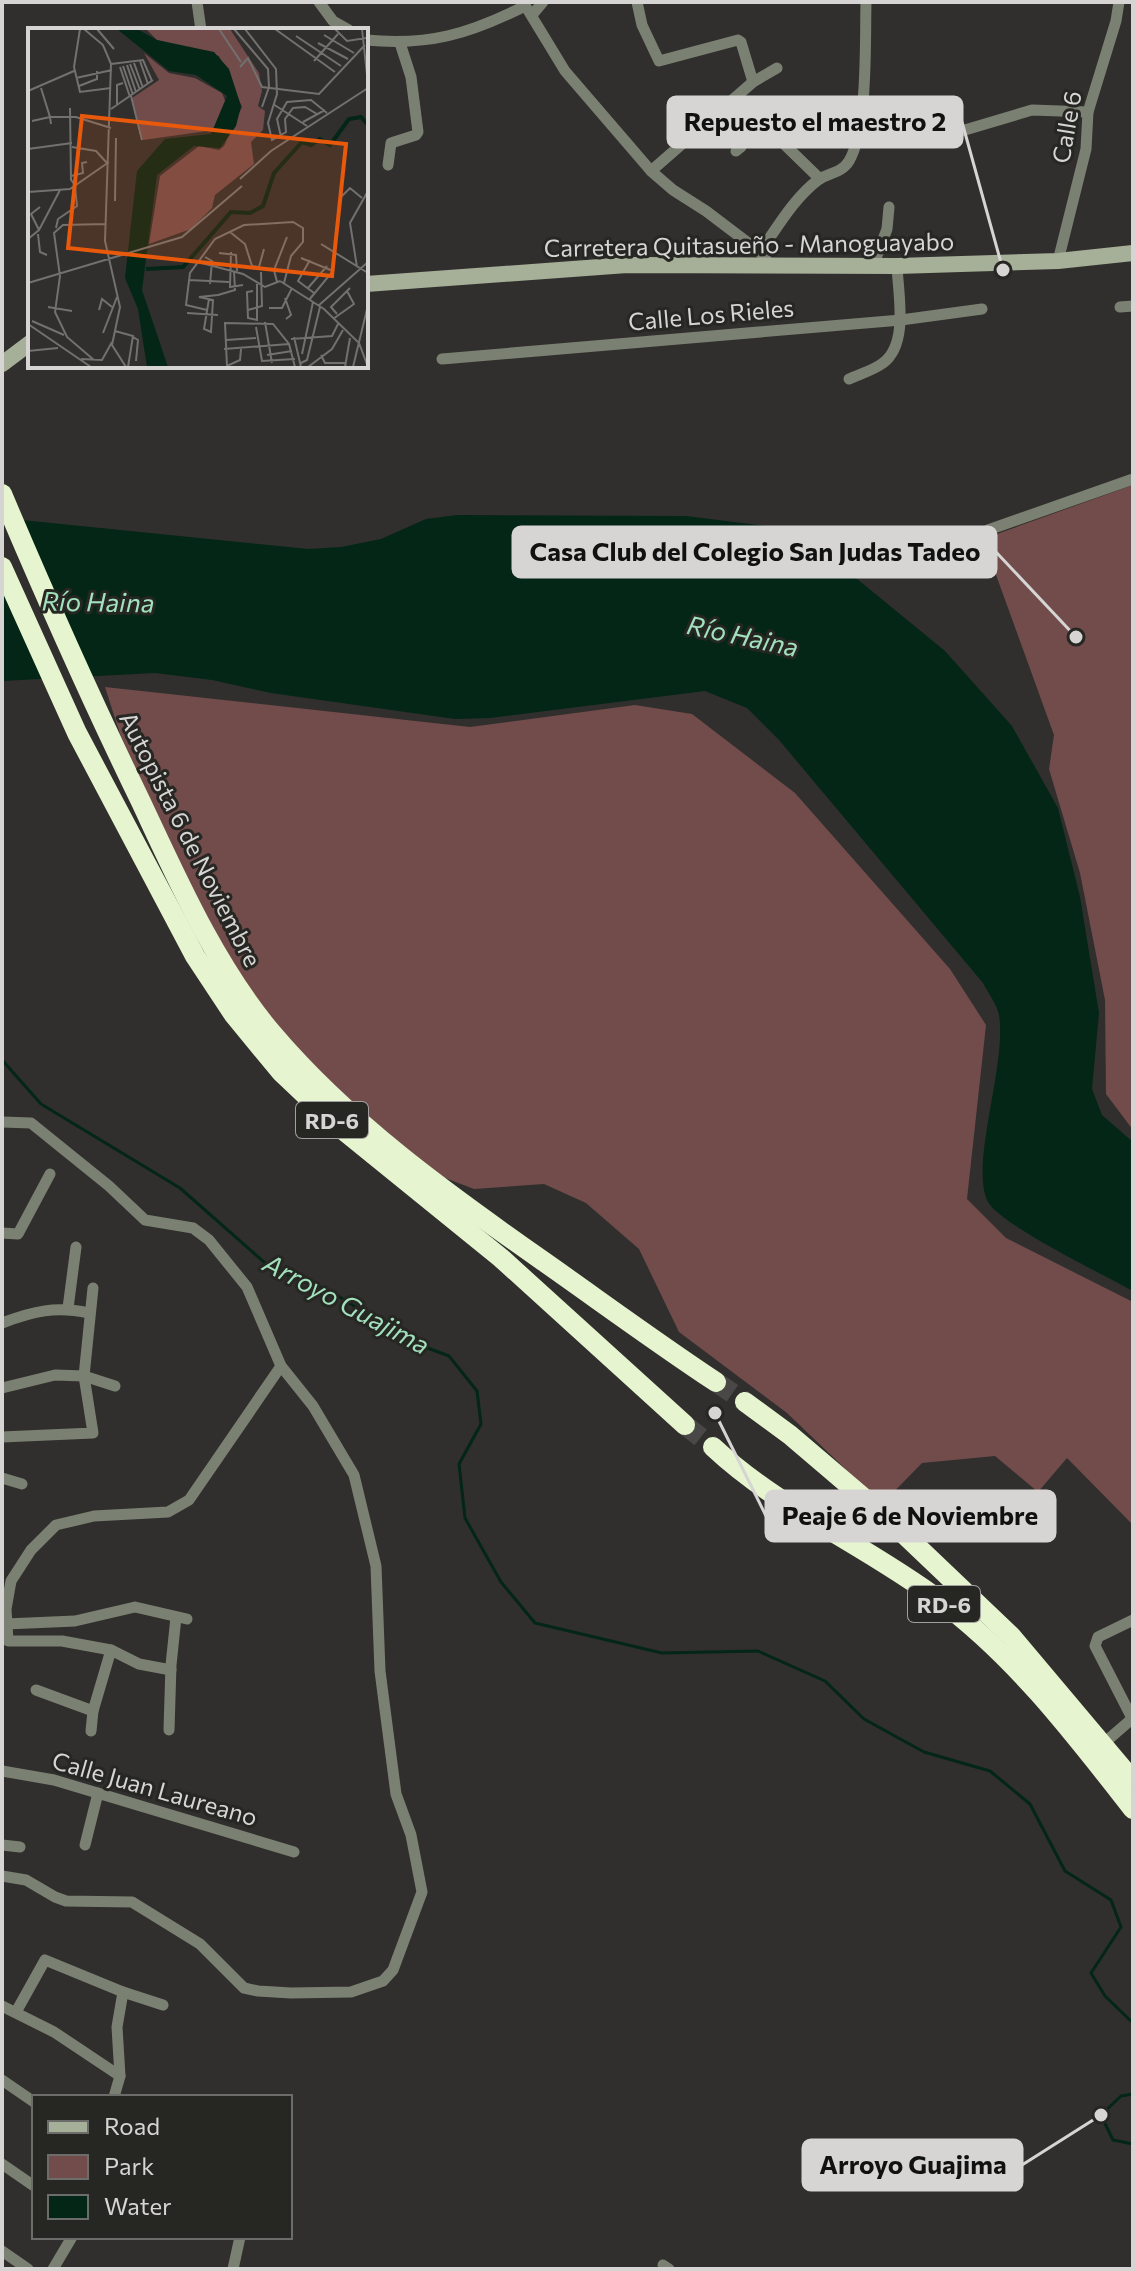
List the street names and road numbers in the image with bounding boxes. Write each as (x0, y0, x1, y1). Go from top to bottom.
street label: Calle 6 (1045, 89, 1087, 165)
street label: Carretera Quitasueño - Manoguayabo (544, 226, 954, 262)
street label: Calle Los Rieles (627, 292, 795, 336)
street label: Autopista 6 de Noviembre (114, 707, 268, 971)
road number: RD-6 (296, 1102, 368, 1138)
road number: RD-6 (908, 1586, 980, 1622)
street label: Calle Juan Laureano (49, 1745, 261, 1831)

